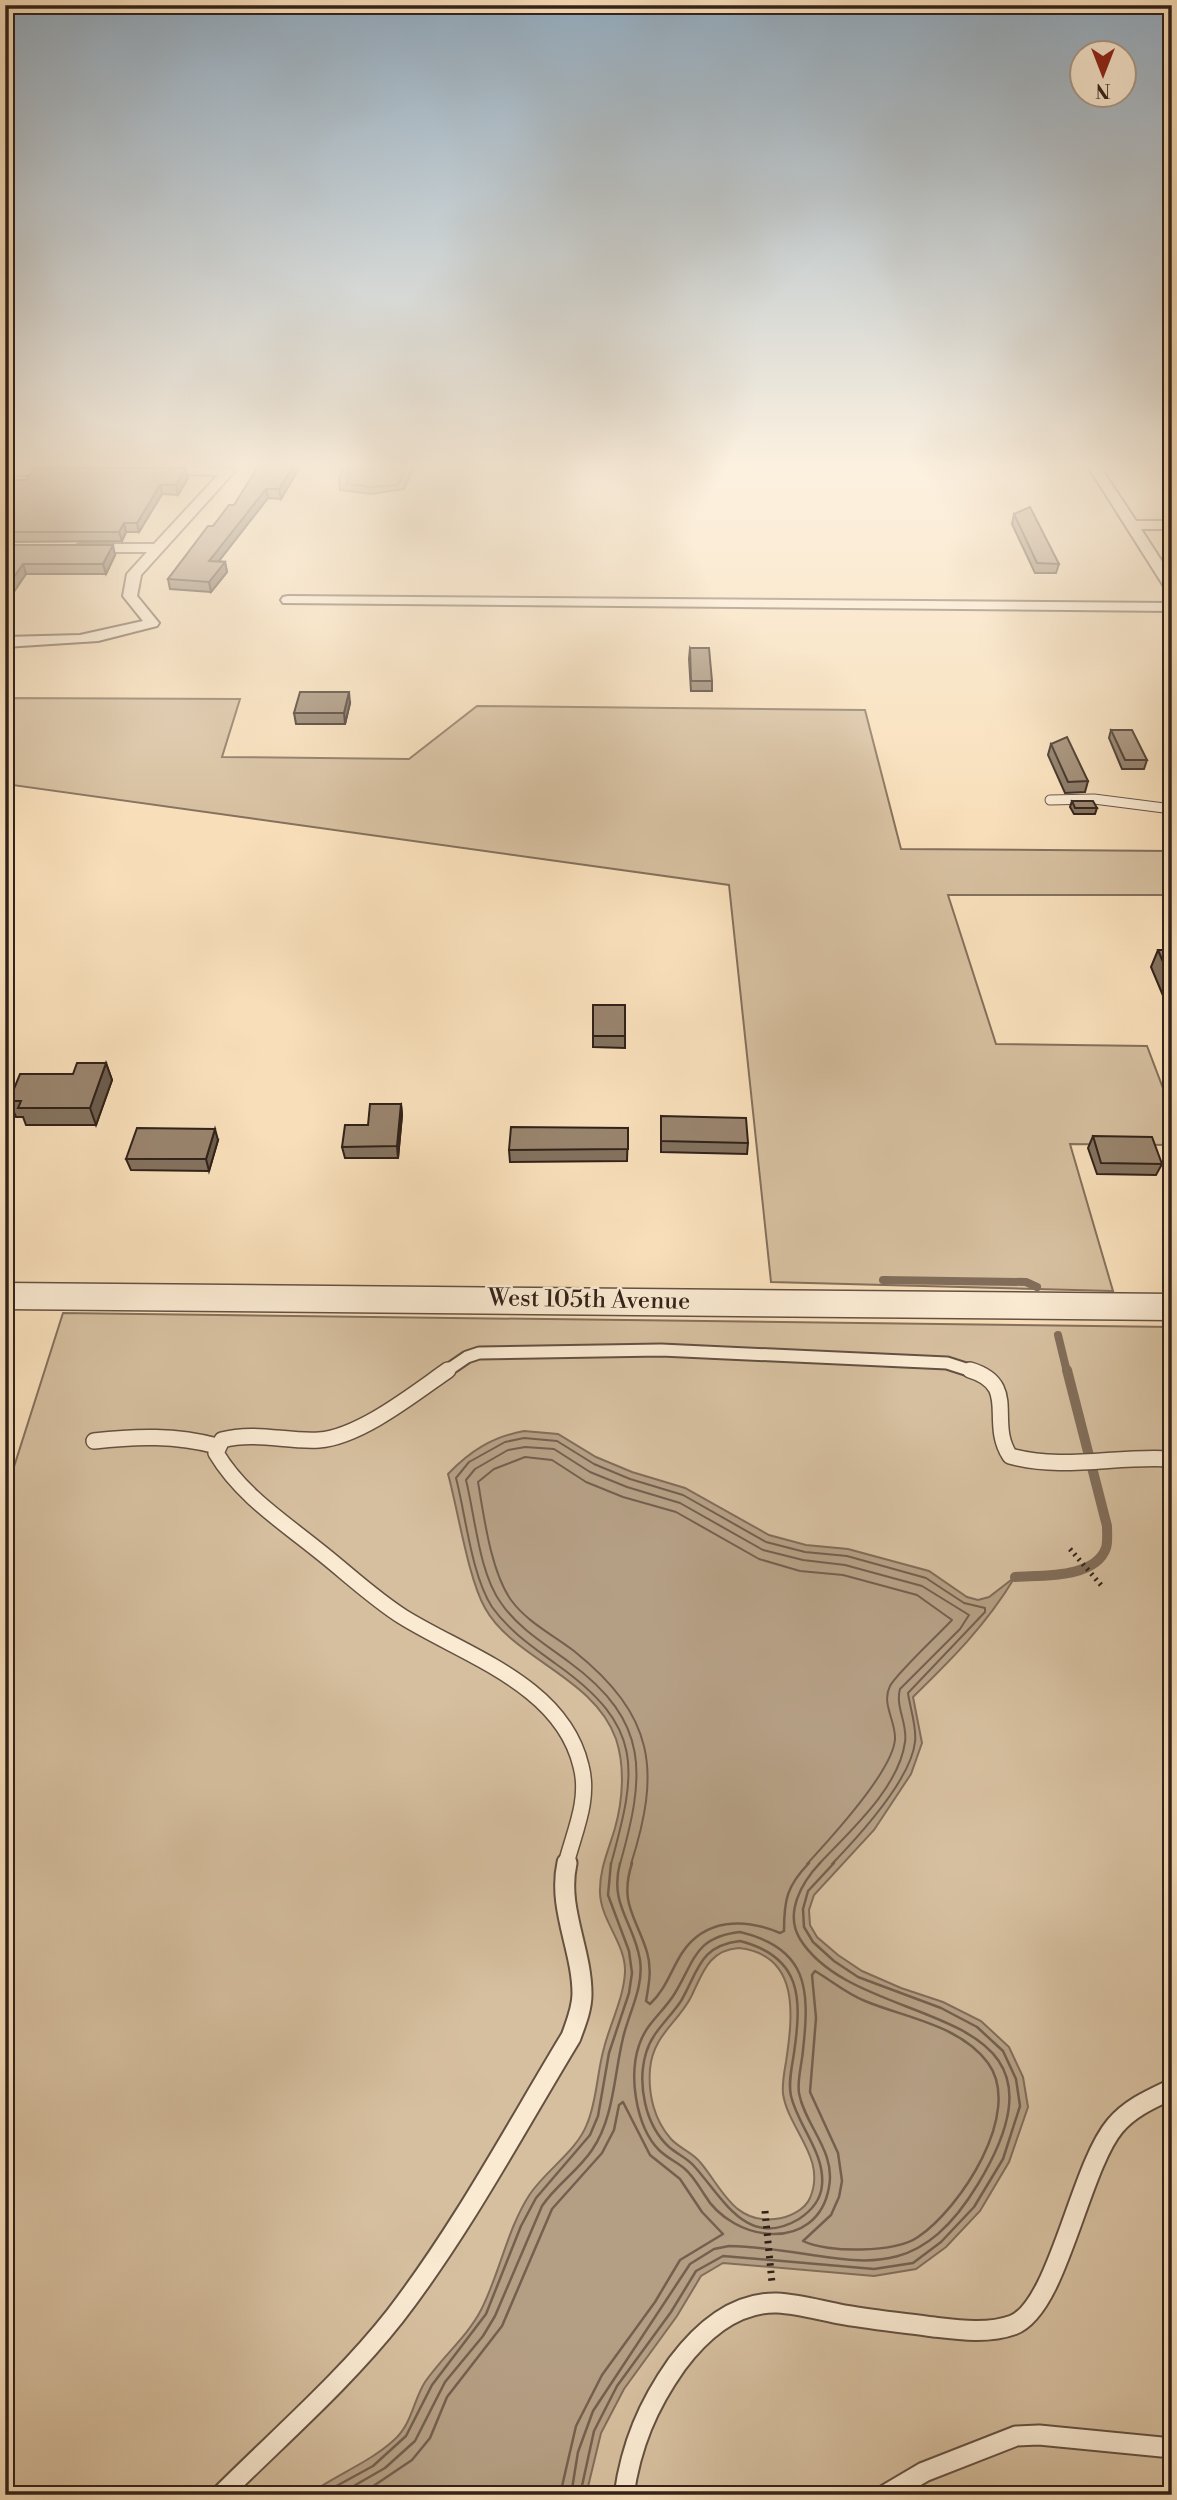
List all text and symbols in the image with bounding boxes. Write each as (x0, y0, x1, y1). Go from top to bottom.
north arrow (1068, 38, 1138, 108)
text: N (1095, 78, 1111, 102)
street label: West 105th Avenue (487, 1283, 690, 1317)

